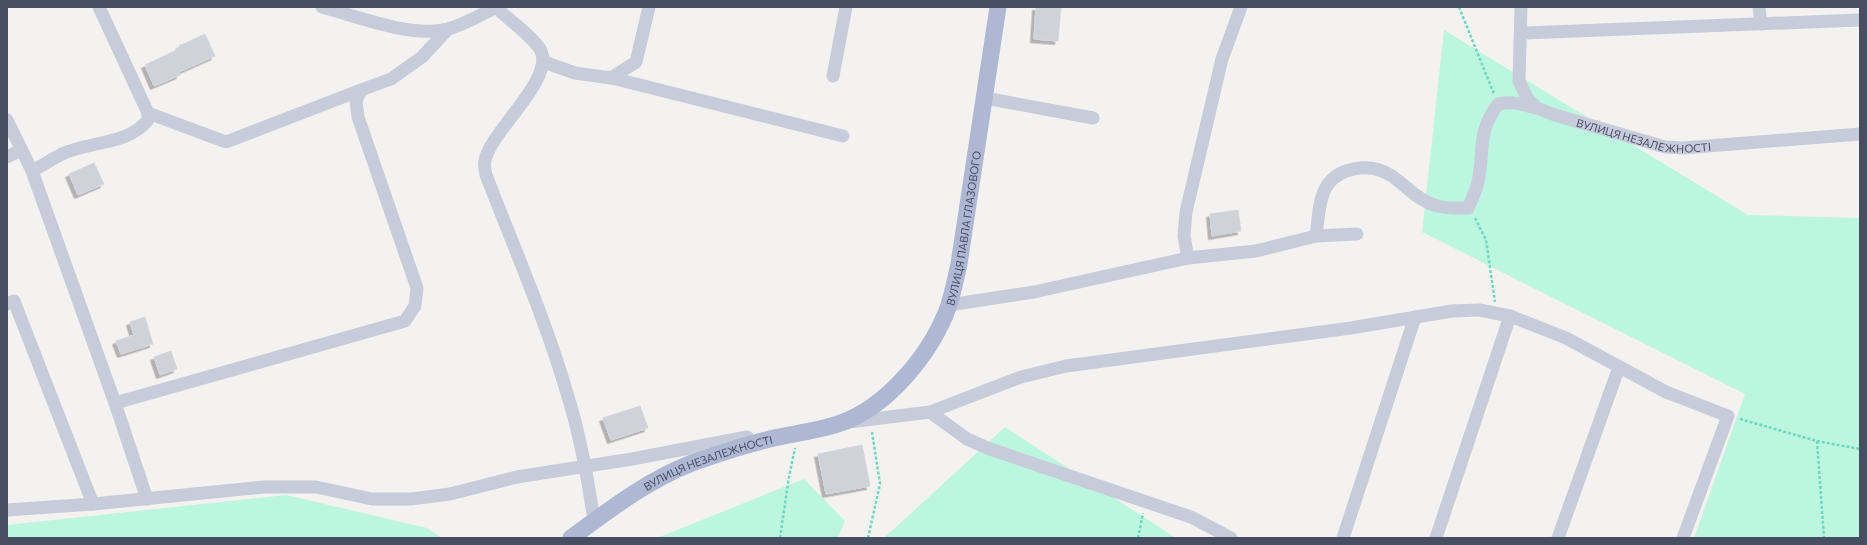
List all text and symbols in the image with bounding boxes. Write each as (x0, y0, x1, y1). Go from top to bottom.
street label: ВУЛИЦЯ НЕЗАЛЕЖНОСТІ (1575, 115, 1711, 155)
street label: ВУЛИЦЯ ПАВЛА ГЛАЗОВОГО (943, 150, 983, 307)
street label: ВУЛИЦЯ НЕЗАЛЕЖНОСТІ (641, 432, 774, 493)

